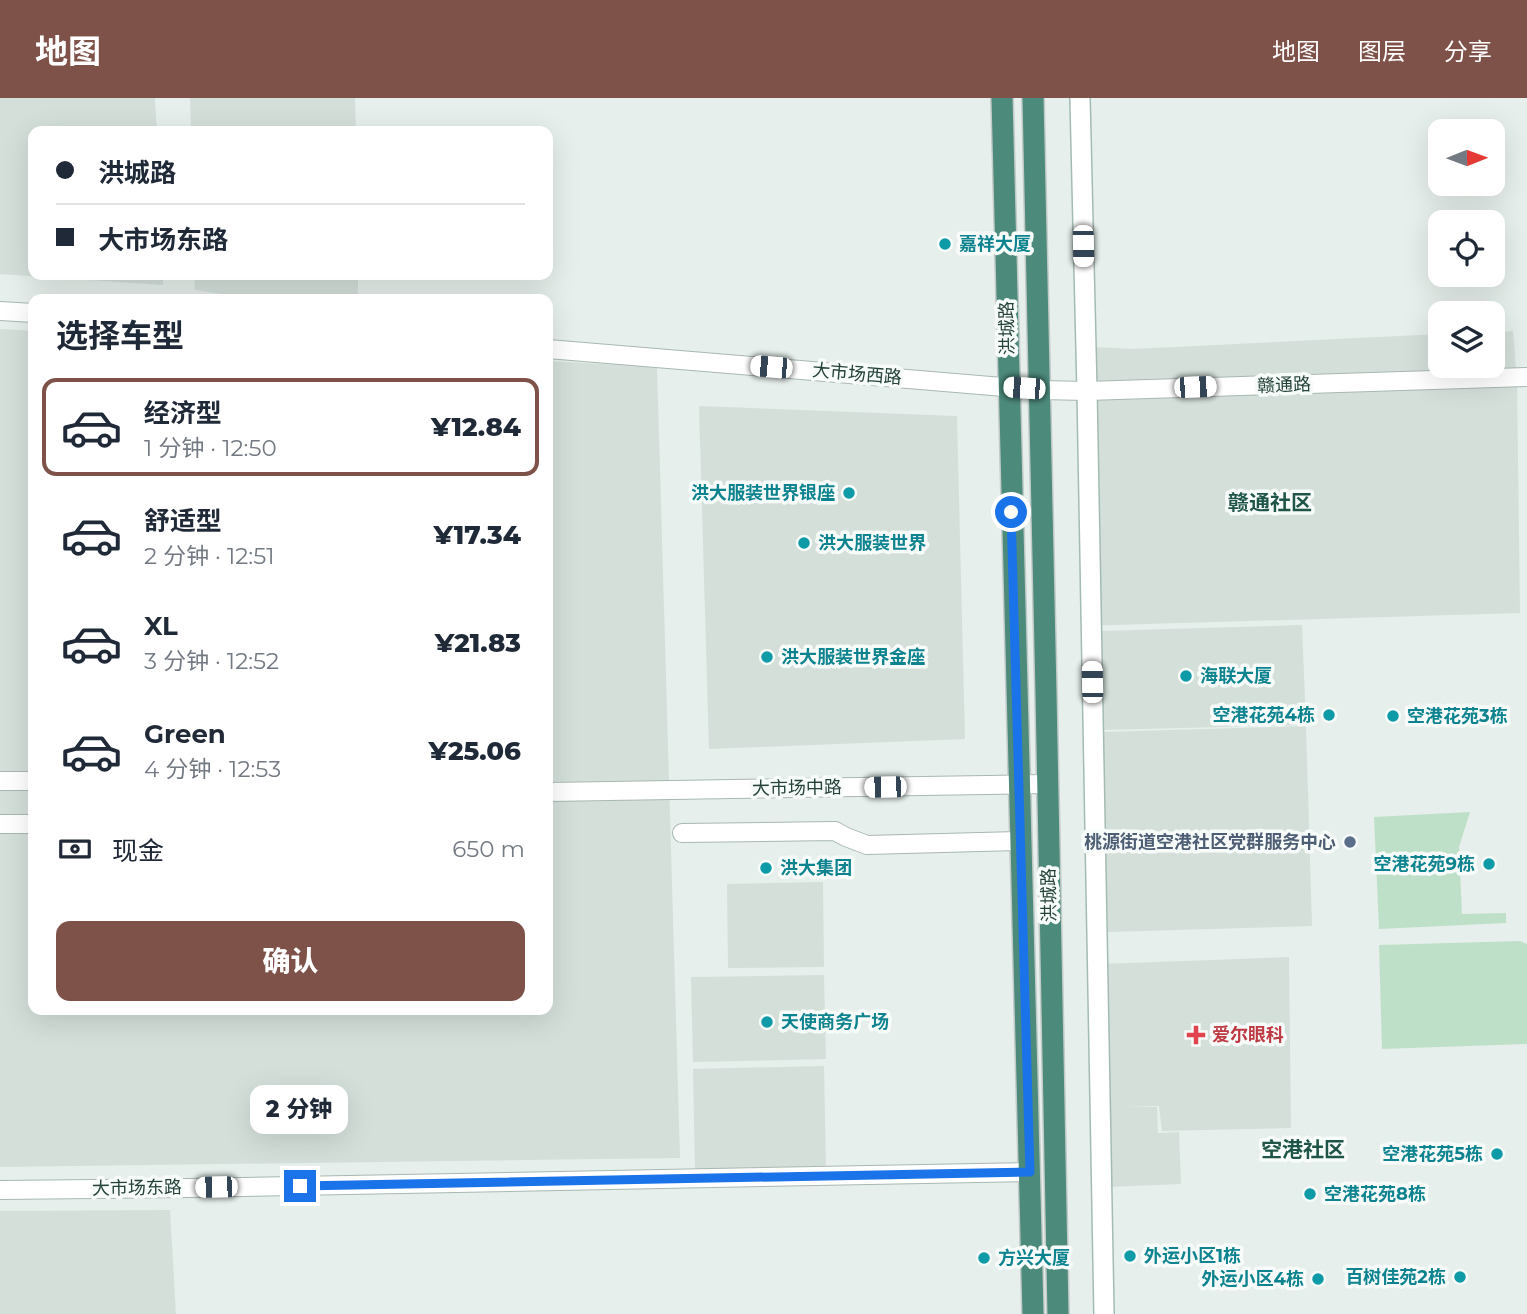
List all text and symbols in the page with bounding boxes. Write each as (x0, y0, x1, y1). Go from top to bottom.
text: 地图 (35, 31, 101, 71)
text: 地图 (1272, 37, 1320, 66)
text: 图层 (1358, 37, 1406, 66)
text: 分享 (1444, 37, 1492, 66)
north arrow (1428, 119, 1505, 196)
map controls (1428, 119, 1505, 378)
text: 洪城路 (98, 157, 176, 189)
button: locate (1428, 210, 1505, 287)
text: 大市场东路 (98, 224, 228, 256)
car (1073, 225, 1094, 267)
place label: 嘉祥大厦 (959, 233, 1031, 255)
marker: 嘉祥大厦 (937, 236, 953, 252)
street label: 洪城路 (996, 301, 1018, 355)
button: layers (1428, 301, 1505, 378)
text: 选择车型 (56, 316, 184, 355)
car (750, 355, 793, 379)
street label: 大市场西路 (811, 359, 903, 389)
street label: 赣通路 (1257, 373, 1311, 397)
car (1003, 376, 1046, 400)
car (1174, 376, 1217, 398)
icon: car (60, 396, 123, 459)
text: 经济型 (144, 397, 222, 429)
text: ¥12.84 (431, 411, 521, 443)
text: 1 分钟 · 12:50 (144, 434, 277, 462)
place label: 洪大服装世界银座 (691, 482, 835, 504)
marker: 洪大服装世界银座 (841, 485, 857, 501)
district label: 赣通社区 (1228, 490, 1312, 515)
route start (995, 496, 1027, 528)
icon: car (60, 504, 123, 567)
text: 舒适型 (144, 505, 222, 537)
text: ¥17.34 (433, 519, 521, 551)
place label: 洪大服装世界 (818, 532, 926, 554)
marker: 洪大服装世界 (796, 535, 812, 551)
text: 2 分钟 · 12:51 (144, 542, 275, 570)
text: XL (144, 610, 178, 642)
icon: car (60, 612, 123, 675)
text: ¥21.83 (435, 627, 521, 659)
place label: 洪大服装世界金座 (781, 646, 925, 668)
text: 3 分钟 · 12:52 (144, 647, 279, 675)
marker: 洪大服装世界金座 (759, 649, 775, 665)
car (1082, 661, 1103, 703)
place label: 海联大厦 (1200, 665, 1272, 687)
marker: 海联大厦 (1178, 668, 1194, 684)
place label: 空港花苑4栋 (1213, 704, 1315, 726)
place label: 空港花苑3栋 (1407, 705, 1508, 727)
marker: 空港花苑4栋 (1321, 707, 1337, 723)
marker: 空港花苑3栋 (1385, 708, 1401, 724)
text: Green (144, 718, 226, 750)
icon: car (60, 720, 123, 783)
text: ¥25.06 (428, 735, 521, 767)
text: 4 分钟 · 12:53 (144, 755, 281, 783)
street label: 大市场中路 (752, 776, 842, 800)
car (864, 776, 907, 798)
icon: cash (56, 830, 94, 868)
place label: 桃源街道空港社区党群服务中心 (1084, 831, 1336, 853)
marker: 桃源街道空港社区党群服务中心 (1342, 834, 1358, 850)
text: 现金 (112, 835, 164, 867)
text: 650 m (452, 835, 525, 863)
place label: 空港花苑9栋 (1374, 853, 1475, 875)
marker: 空港花苑9栋 (1481, 856, 1497, 872)
place label: 洪大集团 (780, 857, 852, 879)
marker: 洪大集团 (758, 860, 774, 876)
street label: 洪城路 (1038, 868, 1060, 922)
button: 确认 (56, 921, 525, 1001)
place label: 天使商务广场 (781, 1011, 889, 1033)
marker: 天使商务广场 (759, 1014, 775, 1030)
place label: 爱尔眼科 (1212, 1024, 1284, 1046)
marker: 爱尔眼科 (1186, 1025, 1206, 1045)
callout: 2 分钟 (251, 1084, 349, 1134)
text: 2 分钟 (266, 1095, 332, 1123)
district label: 空港社区 (1261, 1137, 1345, 1162)
place label: 空港花苑5栋 (1382, 1143, 1483, 1165)
marker: 空港花苑5栋 (1489, 1146, 1505, 1162)
route end (284, 1170, 316, 1202)
street label: 大市场东路 (92, 1176, 182, 1200)
car (195, 1176, 238, 1198)
place label: 空港花苑8栋 (1324, 1183, 1426, 1205)
marker: 空港花苑8栋 (1302, 1186, 1318, 1202)
place label: 外运小区1栋 (1144, 1245, 1241, 1267)
place label: 方兴大厦 (998, 1247, 1070, 1269)
marker: 外运小区1栋 (1122, 1248, 1138, 1264)
marker: 方兴大厦 (976, 1250, 992, 1266)
place label: 百树佳苑2栋 (1345, 1266, 1446, 1288)
place label: 外运小区4栋 (1202, 1268, 1304, 1290)
marker: 百树佳苑2栋 (1452, 1269, 1468, 1285)
marker: 外运小区4栋 (1310, 1271, 1326, 1287)

